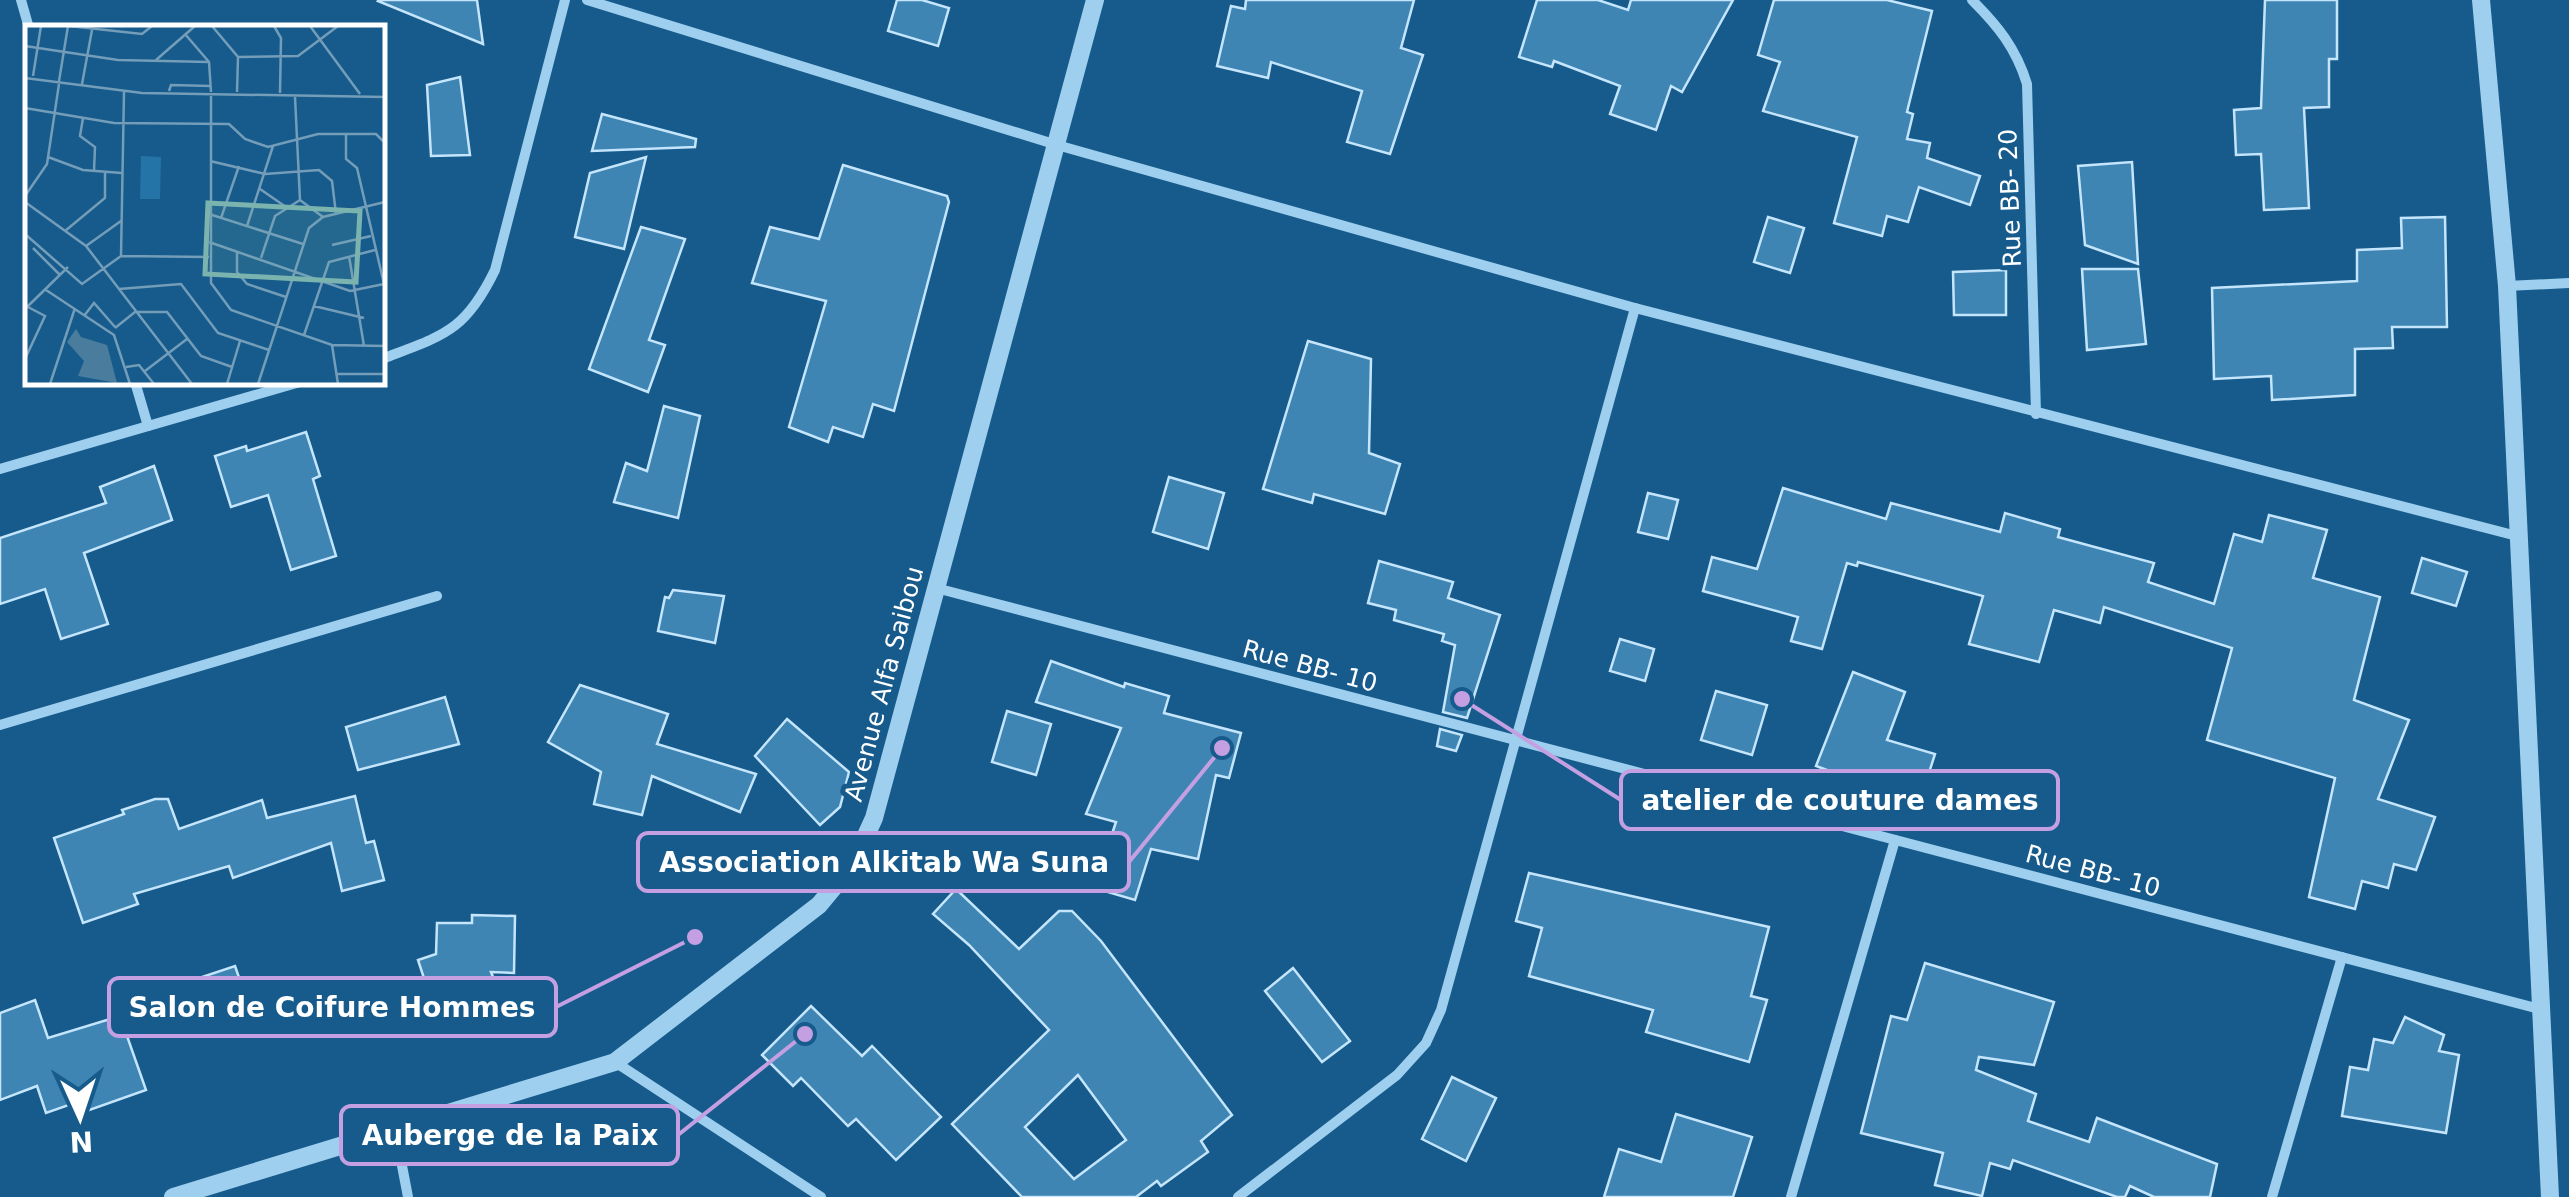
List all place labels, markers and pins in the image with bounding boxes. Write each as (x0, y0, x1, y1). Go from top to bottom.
callout: atelier de couture dames (1621, 771, 2058, 829)
callout: Association Alkitab Wa Suna (638, 833, 1129, 891)
callout: Salon de Coifure Hommes (109, 978, 556, 1036)
callout: Auberge de la Paix (341, 1106, 678, 1164)

